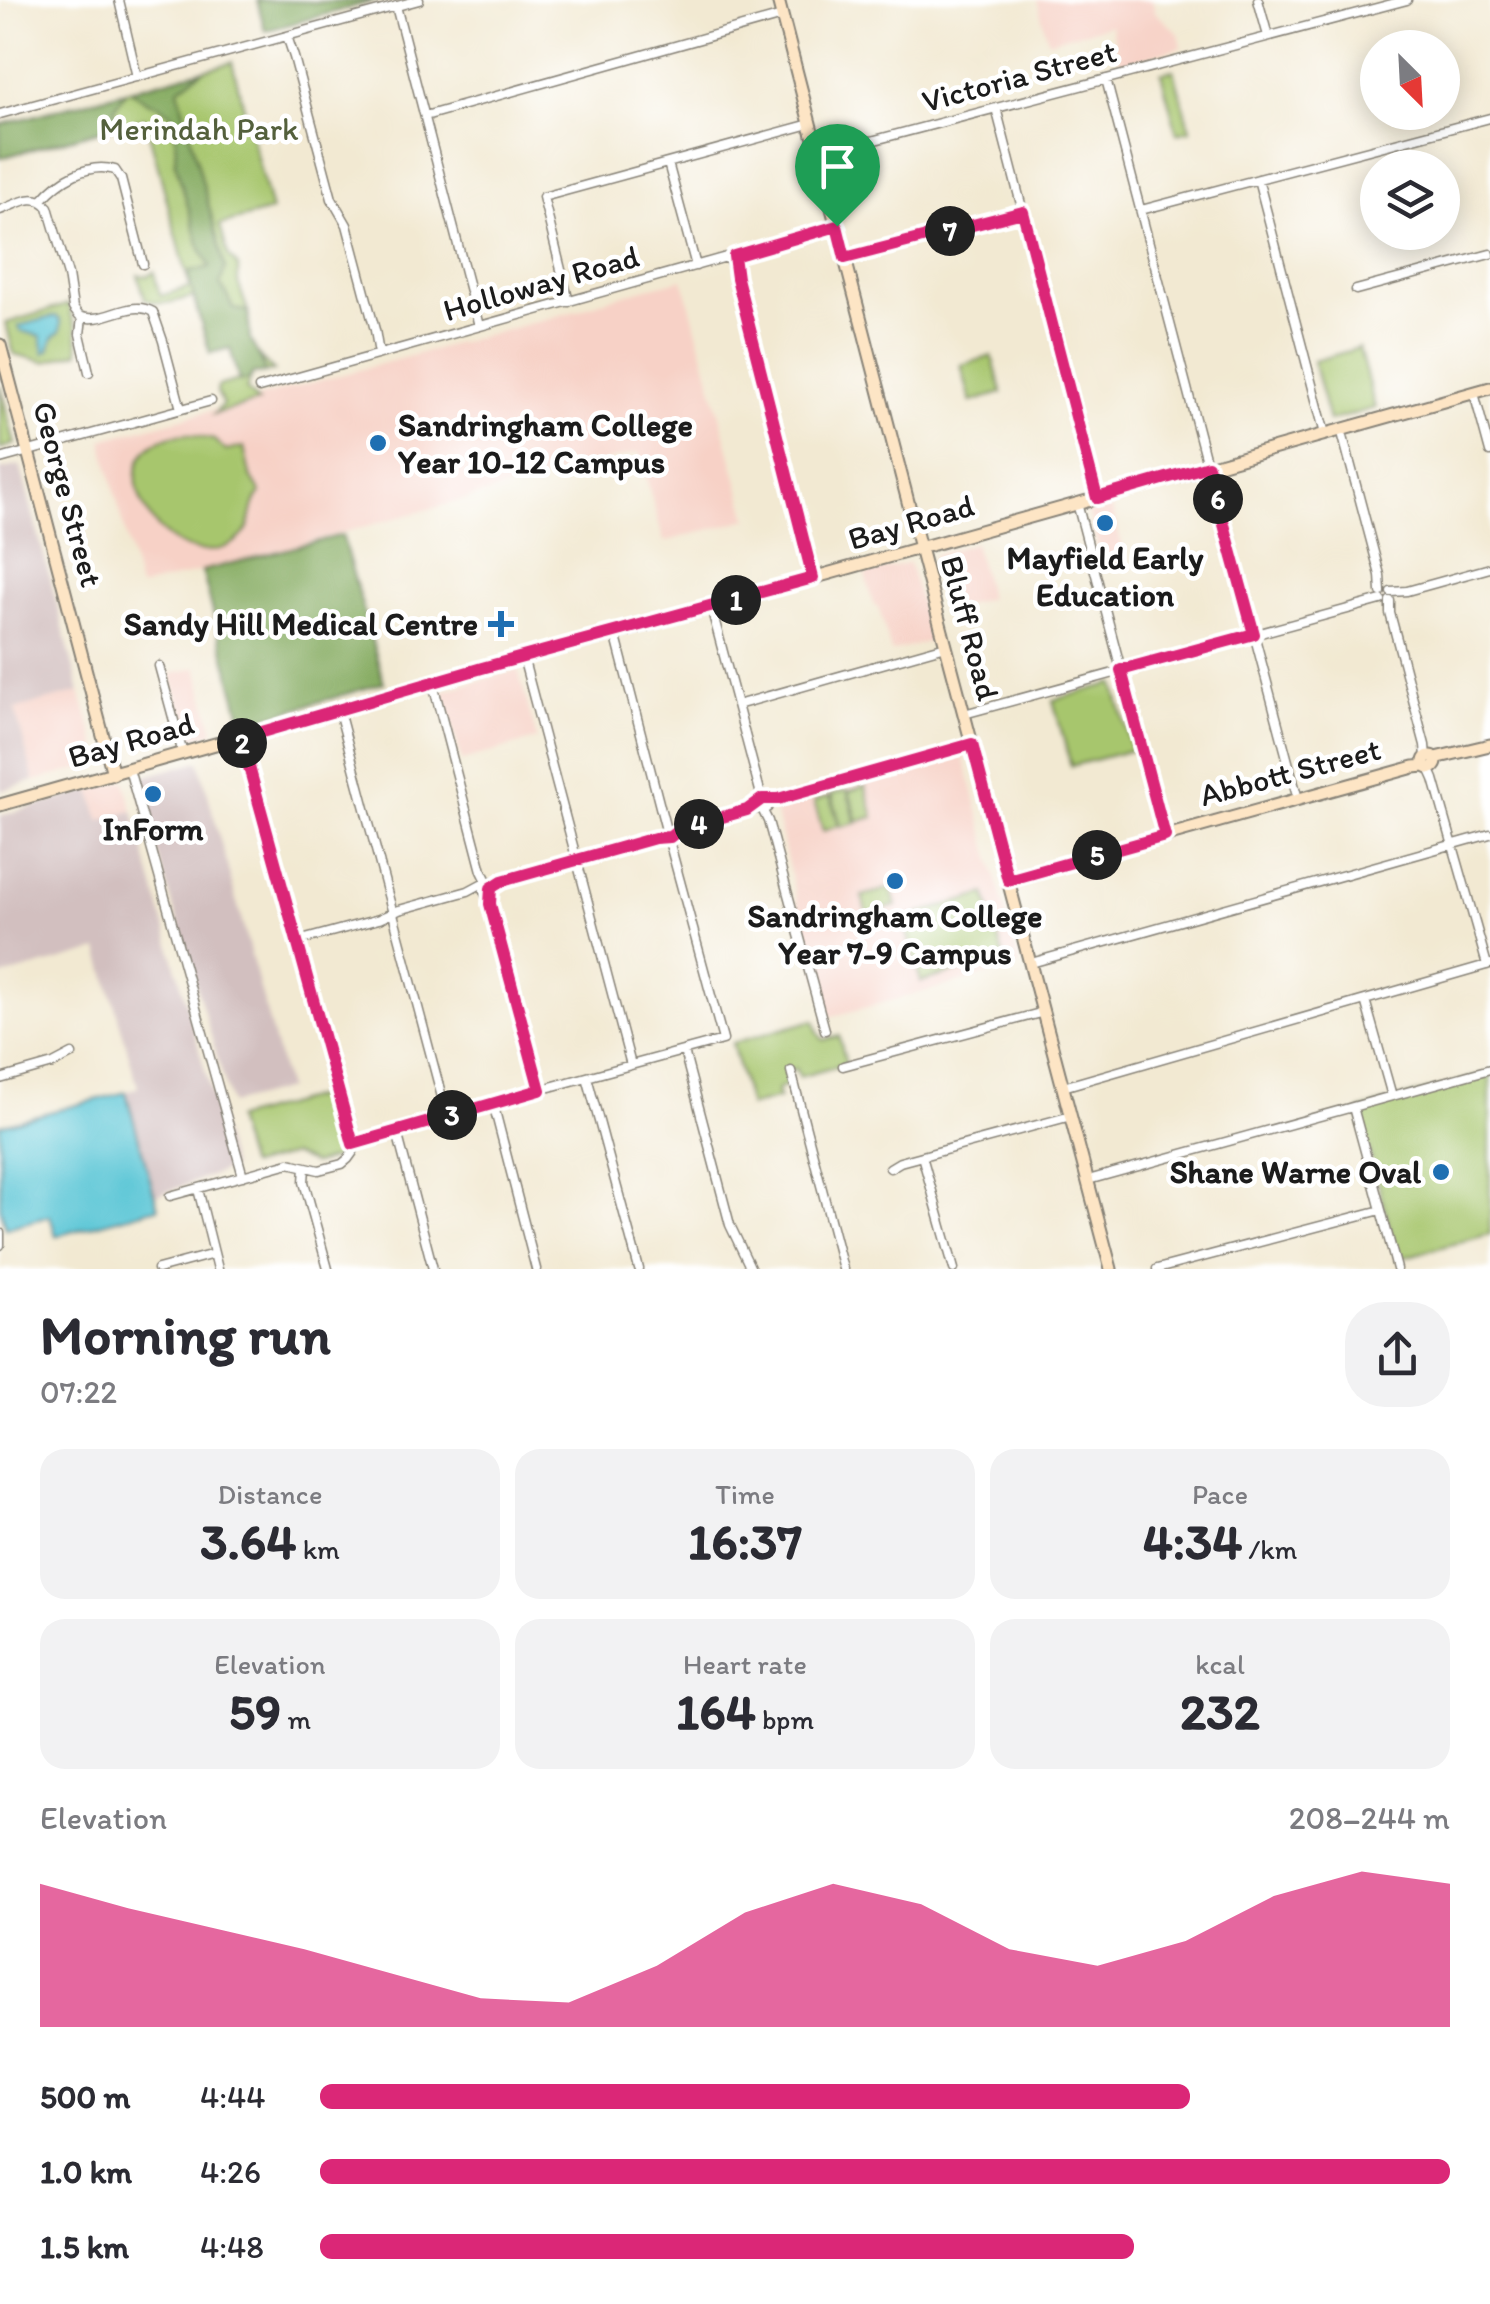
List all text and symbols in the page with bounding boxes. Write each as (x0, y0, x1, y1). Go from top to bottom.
north arrow (1360, 30, 1460, 130)
map controls (1360, 30, 1460, 250)
street label: Victoria Street (918, 32, 1120, 120)
park label: Merindah Park (99, 110, 299, 148)
pin (795, 124, 880, 227)
icon: arrive (810, 139, 865, 194)
button: layers (1360, 150, 1460, 250)
pin: 7 (925, 206, 975, 256)
text: 7 (943, 214, 957, 248)
street label: Holloway Road (439, 237, 643, 329)
street label: George Street (25, 397, 111, 591)
place label: Sandringham College Year 10-12 Campus (397, 406, 693, 481)
marker: Sandringham College Year 10-12 Campus (367, 432, 389, 454)
pin: 6 (1193, 474, 1243, 524)
text: 6 (1211, 482, 1225, 516)
street label: Bay Road (844, 486, 978, 558)
marker: Mayfield Early Education (1094, 512, 1116, 534)
place label: Mayfield Early Education (1007, 539, 1204, 614)
street label: Bluff Road (932, 551, 1008, 705)
pin: 1 (711, 575, 761, 625)
text: 1 (730, 583, 743, 617)
place label: Sandy Hill Medical Centre (124, 605, 478, 643)
marker: Sandy Hill Medical Centre (488, 611, 514, 637)
street label: Bay Road (64, 704, 198, 776)
pin: 2 (217, 718, 267, 768)
text: 2 (235, 726, 249, 760)
street label: Abbott Street (1196, 730, 1385, 814)
marker: InForm (142, 783, 164, 805)
pin: 4 (674, 799, 724, 849)
text: 4 (691, 807, 707, 841)
place label: InForm (103, 810, 203, 848)
pin: 5 (1072, 830, 1122, 880)
text: 5 (1090, 838, 1104, 872)
marker: Sandringham College Year 7-9 Campus (884, 870, 906, 892)
place label: Sandringham College Year 7-9 Campus (748, 897, 1042, 972)
pin: 3 (427, 1090, 477, 1140)
text: 3 (444, 1098, 460, 1132)
place label: Shane Warne Oval (1170, 1153, 1422, 1191)
marker: Shane Warne Oval (1430, 1161, 1452, 1183)
text: Morning run (40, 1302, 331, 1368)
button: share (1345, 1302, 1450, 1407)
text: 07:22 (40, 1373, 117, 1411)
text: Distance (218, 1477, 322, 1511)
text: Time (715, 1477, 775, 1511)
text: Pace (1192, 1477, 1248, 1511)
text: 3.64 (200, 1511, 296, 1572)
text: 16:37 (688, 1511, 802, 1572)
text: 4:34 (1143, 1511, 1242, 1572)
text: km (296, 1532, 340, 1566)
text: /km (1242, 1532, 1297, 1566)
text: Elevation (214, 1647, 326, 1681)
text: Heart rate (683, 1647, 807, 1681)
text: kcal (1195, 1647, 1245, 1681)
text: 59 (229, 1681, 281, 1742)
text: 164 (676, 1681, 756, 1742)
text: 232 (1180, 1681, 1260, 1742)
text: m (281, 1702, 311, 1736)
text: bpm (756, 1702, 814, 1736)
text: Elevation (40, 1799, 167, 1837)
text: 208–244 m (1289, 1799, 1450, 1837)
text: 500 m (40, 2078, 130, 2116)
text: 4:44 (200, 2078, 266, 2116)
text: 1.0 km (40, 2153, 132, 2191)
text: 4:26 (200, 2153, 261, 2191)
text: 1.5 km (40, 2228, 129, 2266)
text: 4:48 (200, 2228, 264, 2266)

